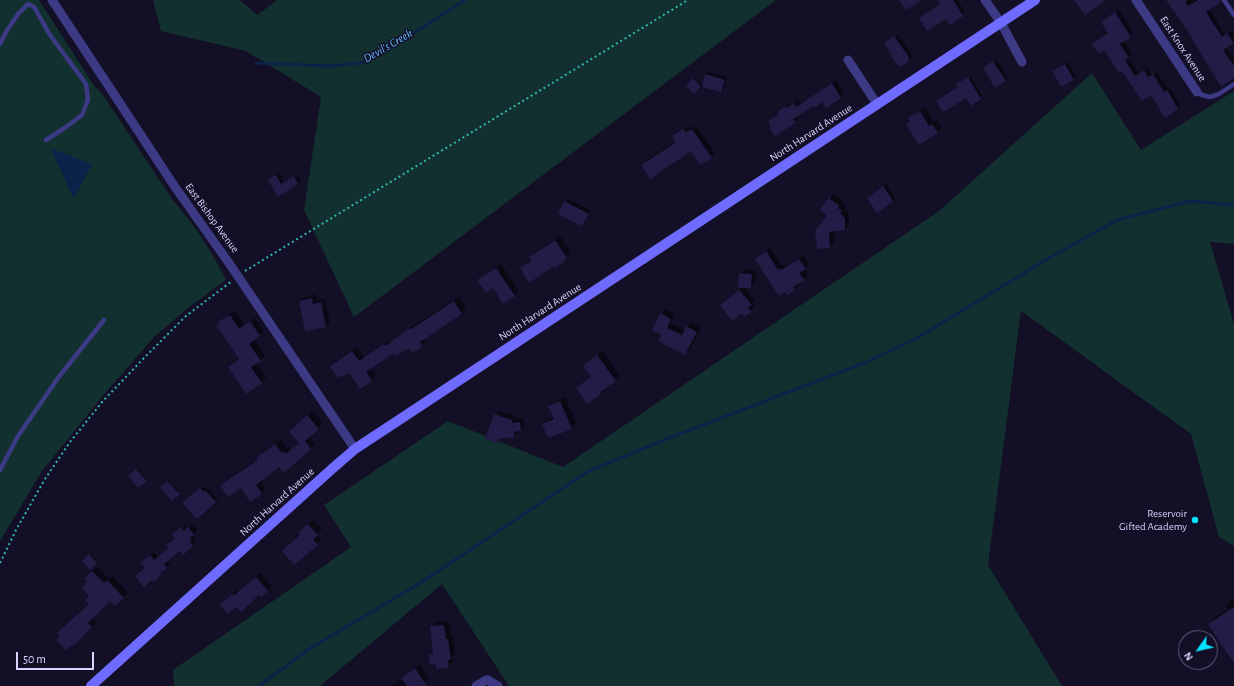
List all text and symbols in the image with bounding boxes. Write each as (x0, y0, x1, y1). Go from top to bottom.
street label: East Knox Avenue (1157, 14, 1209, 84)
water label: Devil's Creek (361, 26, 415, 66)
street label: North Harvard Avenue (767, 101, 855, 165)
street label: East Bishop Avenue (182, 181, 242, 255)
street label: North Harvard Avenue (496, 280, 584, 344)
street label: North Harvard Avenue (237, 465, 317, 539)
place label: Reservoir Gifted Academy (1119, 507, 1187, 533)
marker: Reservoir Gifted Academy (1190, 515, 1200, 525)
north arrow (1178, 630, 1218, 670)
scale bar (18, 644, 96, 670)
text: N (1182, 650, 1195, 663)
text: 50 m (23, 653, 46, 665)

